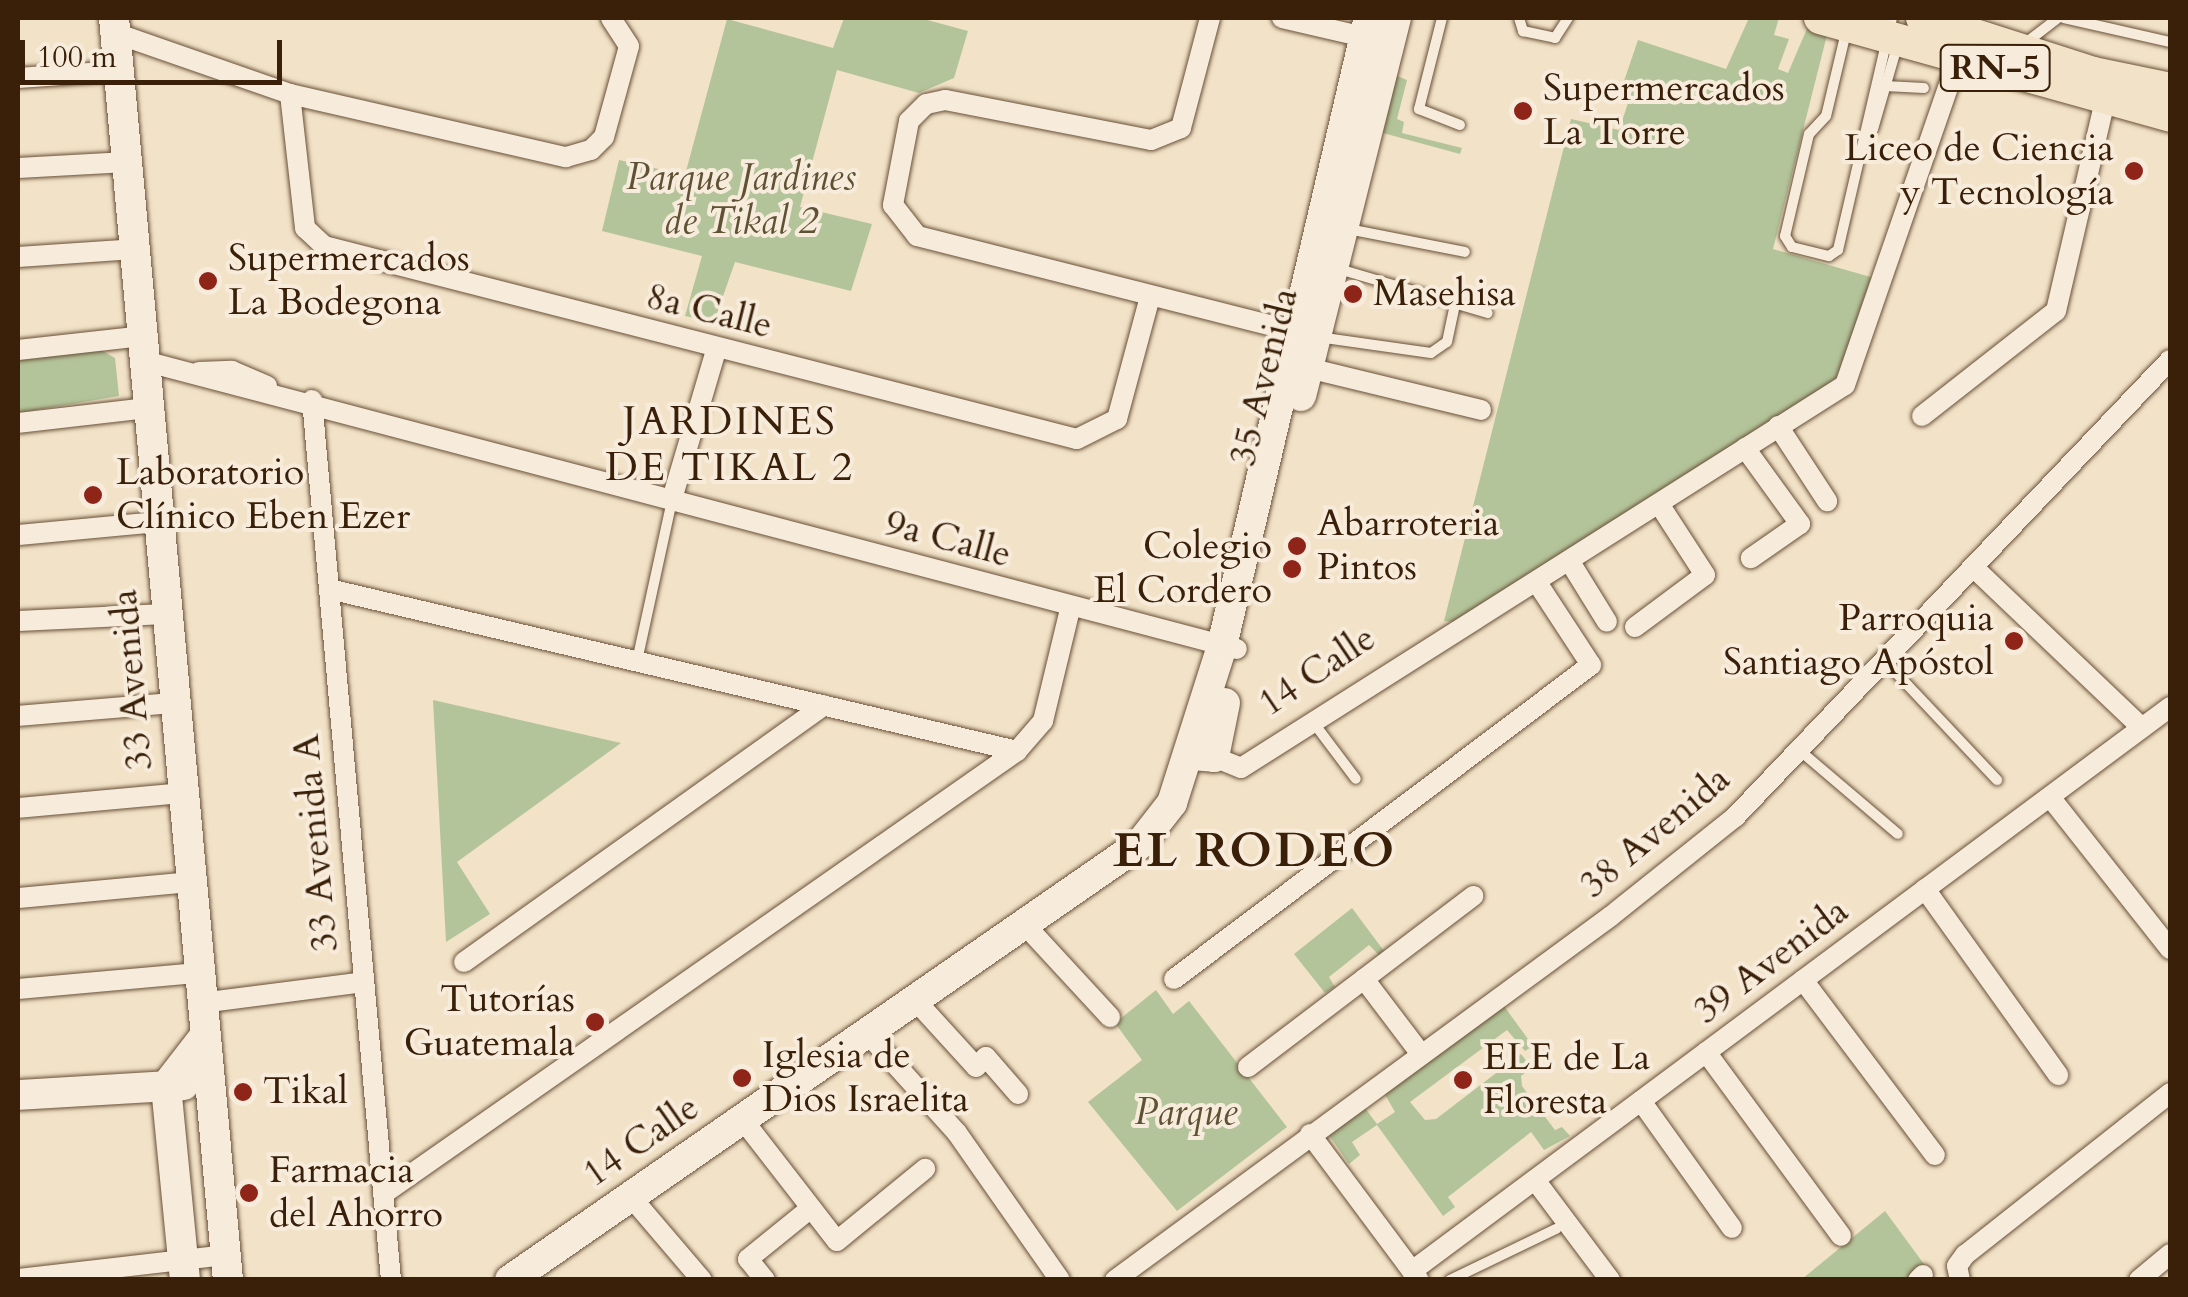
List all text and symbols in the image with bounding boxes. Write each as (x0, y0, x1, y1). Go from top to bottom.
scale bar (25, 20, 288, 82)
text: 100 m (37, 37, 117, 78)
road number: RN-5 (1938, 38, 2052, 98)
place label: Supermercados La Torre (1543, 66, 1785, 156)
marker: Supermercados La Torre (1512, 100, 1534, 122)
place label: Liceo de Ciencia y Tecnología (1844, 126, 2114, 215)
park label: Parque Jardines de Tikal 2 (626, 155, 856, 244)
marker: Liceo de Ciencia y Tecnología (2123, 160, 2145, 182)
place label: Supermercados La Bodegona (228, 236, 470, 326)
marker: Supermercados La Bodegona (197, 270, 219, 292)
place label: Masehisa (1373, 271, 1516, 317)
street label: 8a Calle (641, 273, 777, 349)
street label: 35 Avenida (1220, 283, 1308, 471)
marker: Masehisa (1342, 283, 1364, 305)
district label: JARDINES DE TIKAL 2 (605, 398, 855, 492)
place label: Laboratorio Clínico Eben Ezer (116, 450, 410, 540)
marker: Laboratorio Clínico Eben Ezer (80, 482, 106, 508)
street label: 9a Calle (880, 500, 1016, 578)
place label: Abarroteria Pintos (1317, 501, 1499, 590)
place label: Colegio El Cordero (1093, 524, 1272, 614)
marker: Abarroteria Pintos (1286, 535, 1308, 557)
marker: Colegio El Cordero (1281, 558, 1303, 580)
street label: 33 Avenida (101, 588, 163, 772)
place label: Parroquia Santiago Apóstol (1723, 596, 1994, 686)
street label: 14 Calle (1250, 615, 1384, 727)
marker: Parroquia Santiago Apóstol (2003, 630, 2025, 652)
street label: 33 Avenida A (284, 732, 348, 954)
street label: 38 Avenida (1571, 756, 1739, 908)
district label: EL RODEO (1113, 822, 1397, 880)
street label: 39 Avenida (1685, 888, 1857, 1034)
place label: Tutorías Guatemala (404, 977, 575, 1066)
marker: Tutorías Guatemala (584, 1011, 606, 1033)
place label: Iglesia de Dios Israelita (762, 1033, 969, 1122)
place label: ELE de La Floresta (1483, 1035, 1650, 1124)
marker: Iglesia de Dios Israelita (731, 1067, 753, 1089)
place label: Tikal (263, 1069, 348, 1115)
marker: ELE de La Floresta (1452, 1069, 1474, 1091)
marker: Tikal (232, 1081, 254, 1103)
street label: 14 Calle (574, 1085, 708, 1197)
park label: Parque (1135, 1090, 1237, 1136)
place label: Farmacia del Ahorro (269, 1148, 443, 1238)
marker: Farmacia del Ahorro (238, 1182, 260, 1204)

